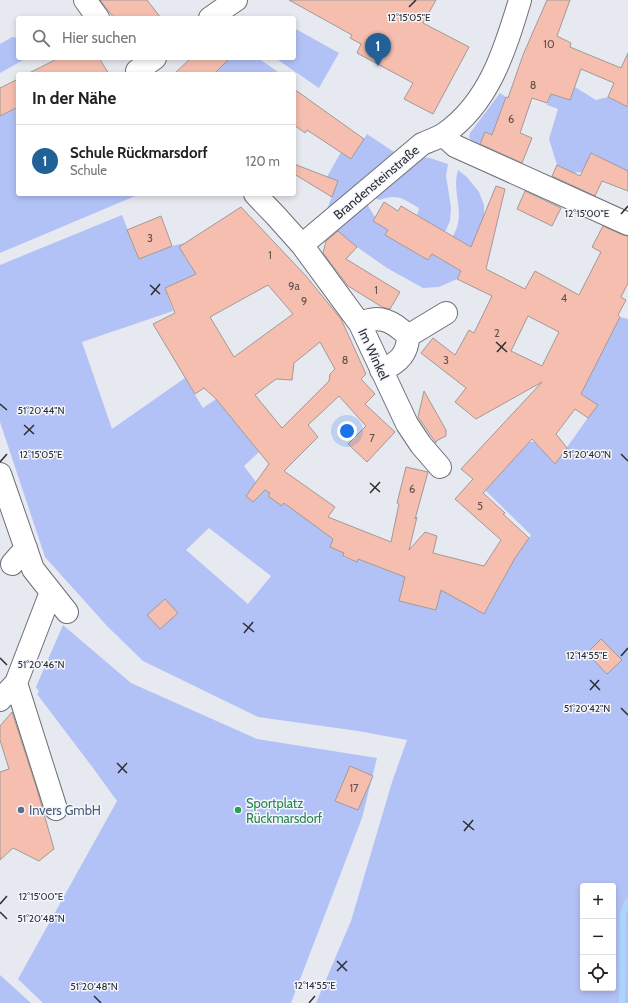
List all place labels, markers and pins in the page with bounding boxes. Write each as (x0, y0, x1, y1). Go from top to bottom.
pin: 1 (365, 33, 391, 66)
place label: Sportplatz Rückmarsdorf (246, 795, 323, 826)
place label: Invers GmbH (29, 802, 101, 818)
marker: Invers GmbH (16, 805, 26, 815)
marker: Sportplatz Rückmarsdorf (233, 805, 243, 815)

